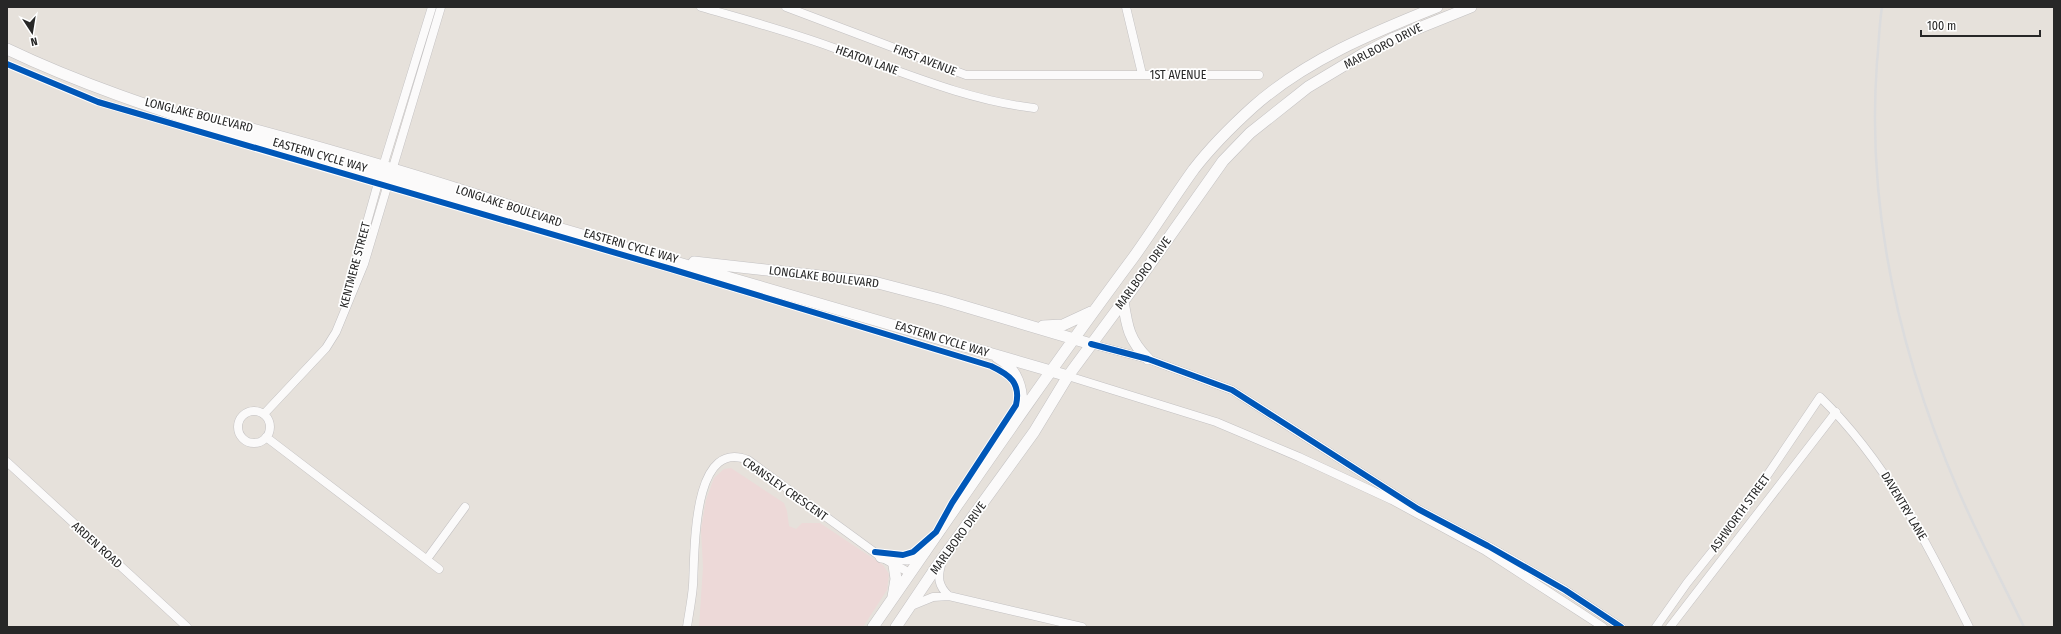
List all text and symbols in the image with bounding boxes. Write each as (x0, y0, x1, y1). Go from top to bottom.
north arrow (12, 12, 52, 52)
scale bar (1921, 12, 2040, 38)
text: 100 m (1927, 19, 1956, 33)
street label: MARLBORO DRIVE (1342, 20, 1425, 72)
text: N (29, 34, 39, 48)
street label: FIRST AVENUE (891, 41, 959, 79)
street label: HEATON LANE (834, 42, 901, 78)
street label: 1ST AVENUE (1150, 68, 1207, 82)
street label: LONGLAKE BOULEVARD (144, 95, 254, 135)
street label: EASTERN CYCLE WAY (271, 135, 369, 175)
street label: LONGLAKE BOULEVARD (454, 182, 564, 230)
street label: KENTMERE STREET (337, 220, 373, 309)
street label: EASTERN CYCLE WAY (582, 226, 680, 266)
street label: MARLBORO DRIVE (1112, 234, 1174, 312)
street label: LONGLAKE BOULEVARD (768, 263, 880, 291)
street label: EASTERN CYCLE WAY (893, 318, 991, 360)
street label: CRANSLEY CRESCENT (740, 454, 831, 524)
street label: DAVENTRY LANE (1878, 469, 1930, 543)
street label: ASHWORTH STREET (1707, 471, 1773, 555)
street label: MARLBORO DRIVE (927, 499, 989, 577)
street label: ARDEN ROAD (69, 519, 125, 571)

